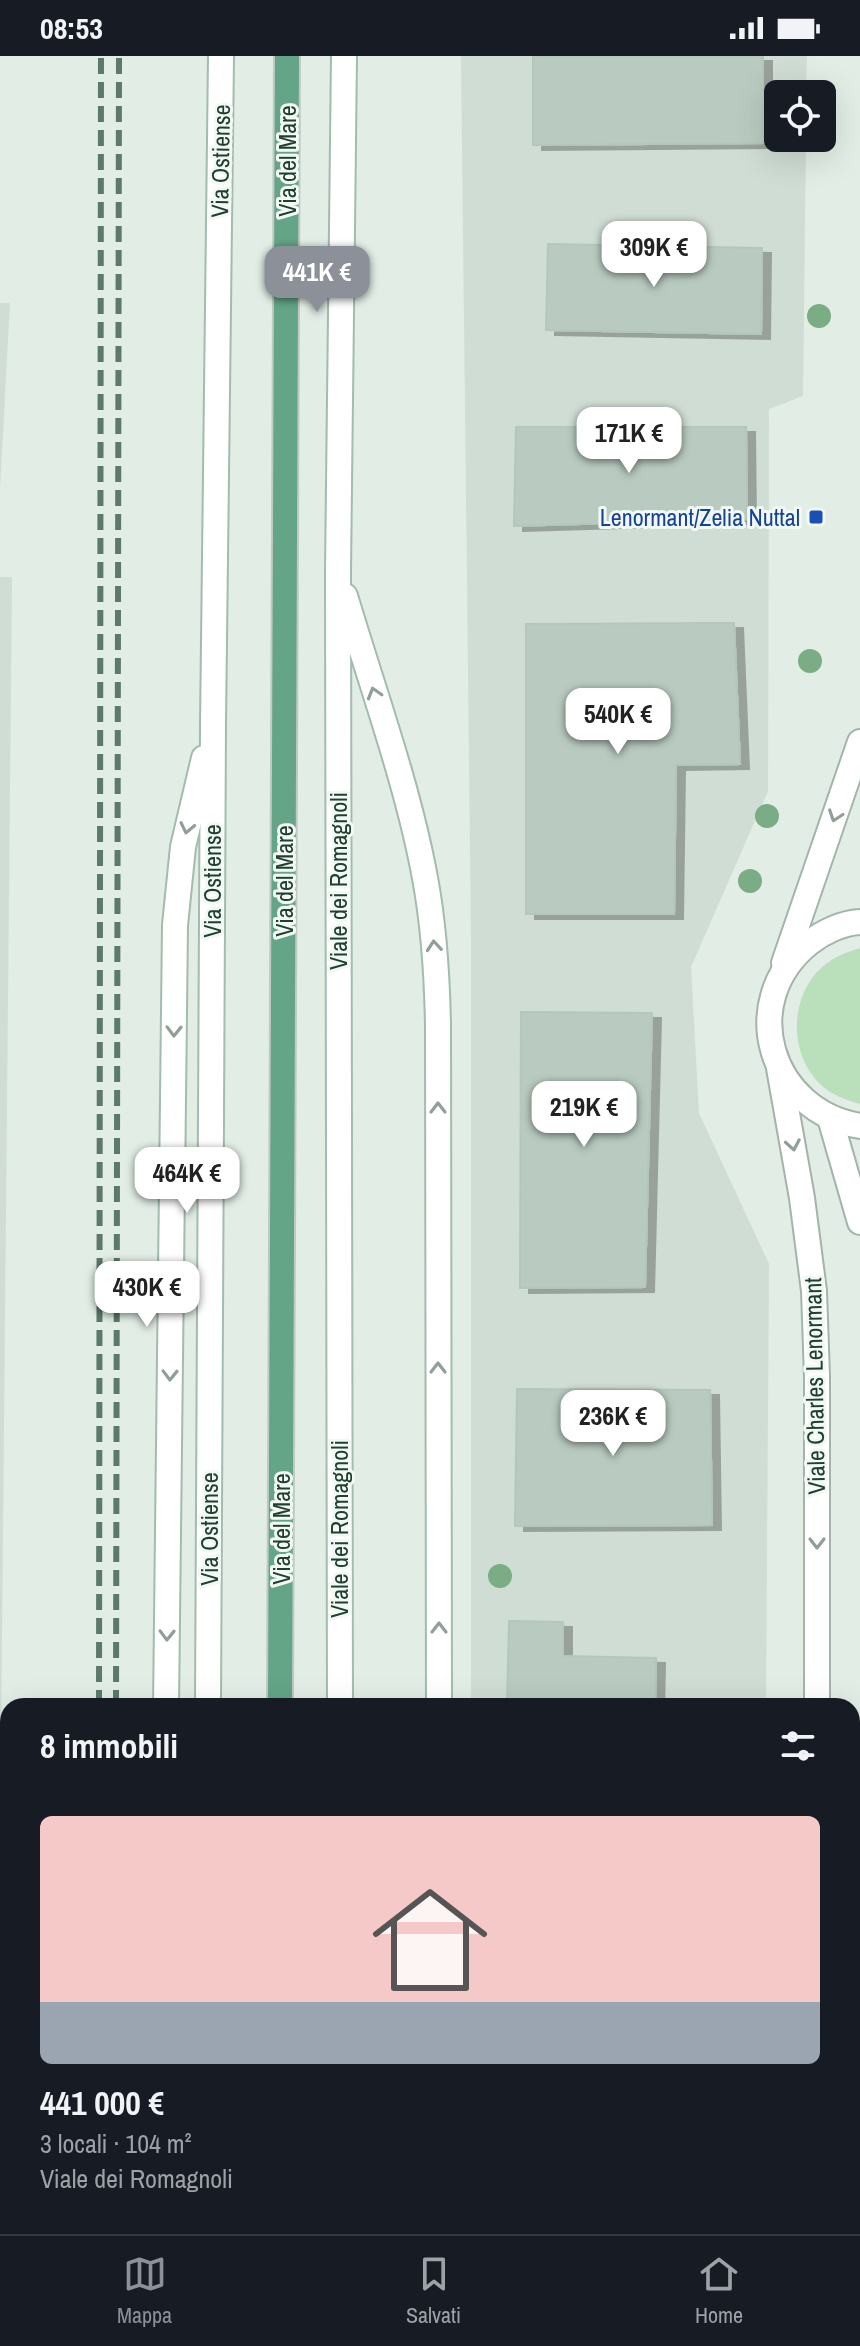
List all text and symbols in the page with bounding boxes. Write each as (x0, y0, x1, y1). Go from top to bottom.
text: 08:53 (40, 8, 103, 48)
map controls (764, 80, 836, 152)
button: locate (764, 80, 836, 152)
street label: Via Ostiense (203, 104, 237, 218)
street label: Via del Mare (271, 105, 303, 217)
pin: 309K € (589, 221, 719, 289)
text: 309K € (620, 229, 688, 264)
pin: 441K € (252, 246, 382, 314)
text: 441K € (283, 254, 351, 289)
pin: 171K € (564, 407, 694, 475)
text: 171K € (595, 415, 663, 450)
place label: Lenormant/Zelia Nuttal (600, 501, 800, 533)
marker: Lenormant/Zelia Nuttal (807, 508, 825, 526)
one-way arrow (367, 687, 383, 701)
pin: 540K € (553, 688, 683, 756)
text: 540K € (584, 696, 652, 731)
street label: Viale dei Romagnoli (322, 792, 354, 970)
one-way arrow (828, 808, 844, 822)
one-way arrow (179, 820, 196, 834)
street label: Via Ostiense (196, 824, 228, 938)
street label: Via del Mare (268, 825, 300, 937)
one-way arrow (426, 939, 443, 952)
one-way arrow (165, 1025, 183, 1038)
pin: 219K € (519, 1081, 649, 1149)
text: 219K € (550, 1089, 618, 1124)
one-way arrow (429, 1101, 447, 1114)
one-way arrow (783, 1138, 800, 1152)
pin: 464K € (122, 1147, 252, 1215)
text: 464K € (153, 1155, 221, 1190)
pin: 430K € (82, 1261, 212, 1329)
text: 430K € (113, 1269, 181, 1304)
street label: Viale Charles Lenormant (796, 1277, 832, 1495)
one-way arrow (429, 1361, 447, 1374)
one-way arrow (161, 1369, 179, 1382)
pin: 236K € (548, 1390, 678, 1458)
text: 236K € (579, 1398, 647, 1433)
street label: Viale dei Romagnoli (323, 1440, 355, 1618)
street label: Via Ostiense (193, 1472, 225, 1586)
street label: Via del Mare (265, 1473, 297, 1585)
one-way arrow (808, 1537, 826, 1550)
one-way arrow (430, 1621, 448, 1634)
one-way arrow (158, 1629, 176, 1642)
text: 8 immobili (40, 1723, 178, 1769)
icon: filters (776, 1724, 820, 1768)
icon: home (358, 1868, 502, 2012)
text: 441 000 € (40, 2080, 164, 2126)
text: 3 locali · 104 m² (40, 2126, 192, 2161)
text: Viale dei Romagnoli (40, 2161, 233, 2196)
tab: Mappa (117, 2252, 172, 2330)
tab: Salvati (406, 2252, 461, 2330)
tab: Home (695, 2252, 743, 2330)

